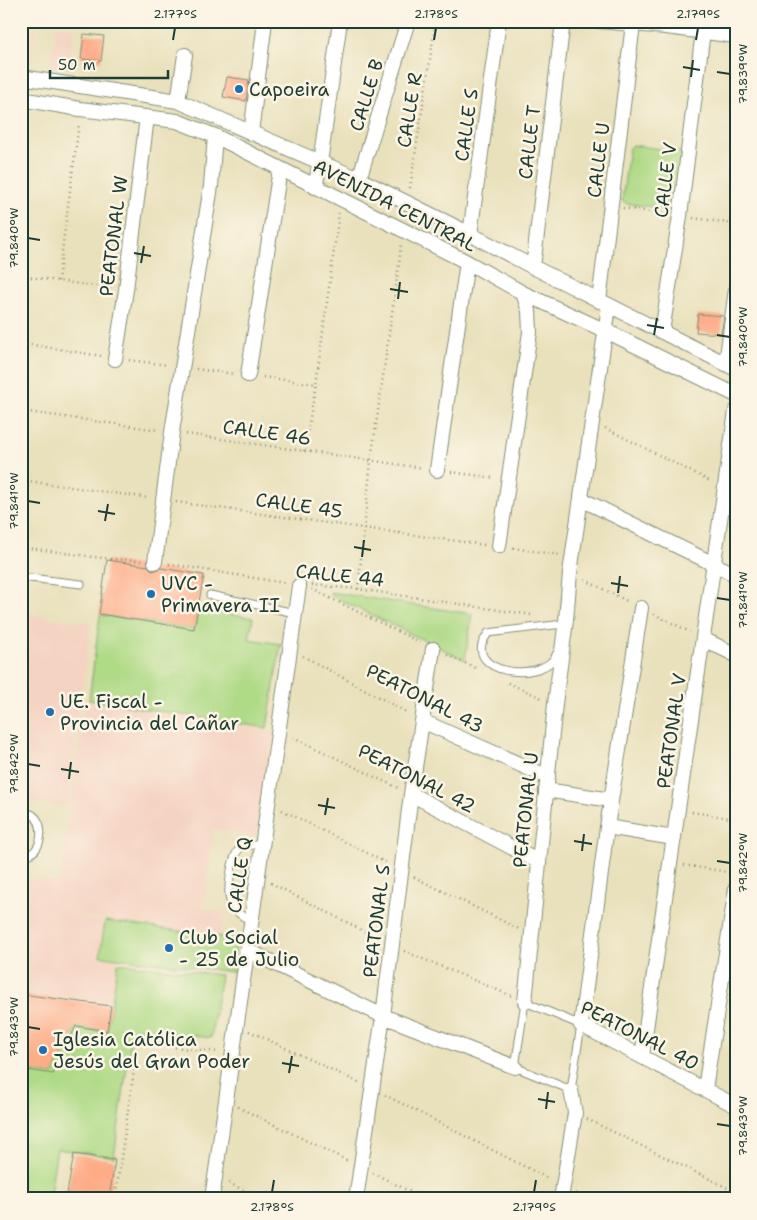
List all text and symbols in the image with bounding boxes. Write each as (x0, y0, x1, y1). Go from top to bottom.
text: 2.177°S (153, 6, 197, 22)
text: 2.178°S (414, 6, 458, 22)
text: 2.179°S (676, 6, 720, 22)
text: 79.839°W (735, 44, 751, 104)
scale bar (50, 48, 168, 80)
text: 50 m (58, 55, 96, 75)
street label: CALLE B (344, 56, 389, 134)
street label: CALLE R (391, 71, 428, 150)
place label: Capoeira (249, 77, 330, 102)
marker: Capoeira (233, 83, 245, 95)
street label: CALLE S (449, 87, 484, 163)
street label: CALLE T (513, 103, 546, 181)
street label: CALLE U (581, 121, 616, 199)
street label: CALLE V (648, 141, 683, 219)
street label: AVENIDA CENTRAL (309, 153, 481, 258)
street label: PEATONAL W (94, 174, 133, 298)
text: 79.840°W (6, 207, 22, 269)
text: 79.840°W (735, 306, 751, 368)
street label: CALLE 46 (221, 414, 313, 451)
text: 79.841°W (6, 472, 22, 530)
street label: CALLE 45 (254, 487, 344, 524)
street label: CALLE 44 (294, 558, 386, 593)
place label: UVC - Primavera II (161, 571, 280, 618)
text: 79.841°W (735, 571, 751, 629)
marker: UVC - Primavera II (145, 588, 157, 600)
street label: PEATONAL 43 (362, 658, 488, 739)
street label: PEATONAL V (651, 672, 692, 790)
place label: UE. Fiscal - Provincia del Cañar (60, 689, 239, 736)
marker: UE. Fiscal - Provincia del Cañar (44, 706, 56, 718)
text: 79.842°W (6, 734, 22, 794)
street label: PEATONAL 42 (354, 738, 480, 819)
street label: PEATONAL U (507, 751, 544, 869)
text: 79.842°W (735, 833, 751, 893)
street label: CALLE Q (222, 835, 257, 915)
street label: PEATONAL S (357, 863, 396, 979)
place label: Club Social - 25 de Julio (179, 925, 299, 972)
marker: Club Social - 25 de Julio (163, 942, 175, 954)
street label: PEATONAL 40 (576, 995, 703, 1076)
text: 79.843°W (6, 997, 22, 1057)
place label: Iglesia Católica Jesús del Gran Poder (53, 1027, 250, 1074)
marker: Iglesia Católica Jesús del Gran Poder (37, 1044, 49, 1056)
text: 79.843°W (735, 1096, 751, 1156)
text: 2.178°S (250, 1199, 294, 1215)
text: 2.179°S (512, 1199, 556, 1215)

